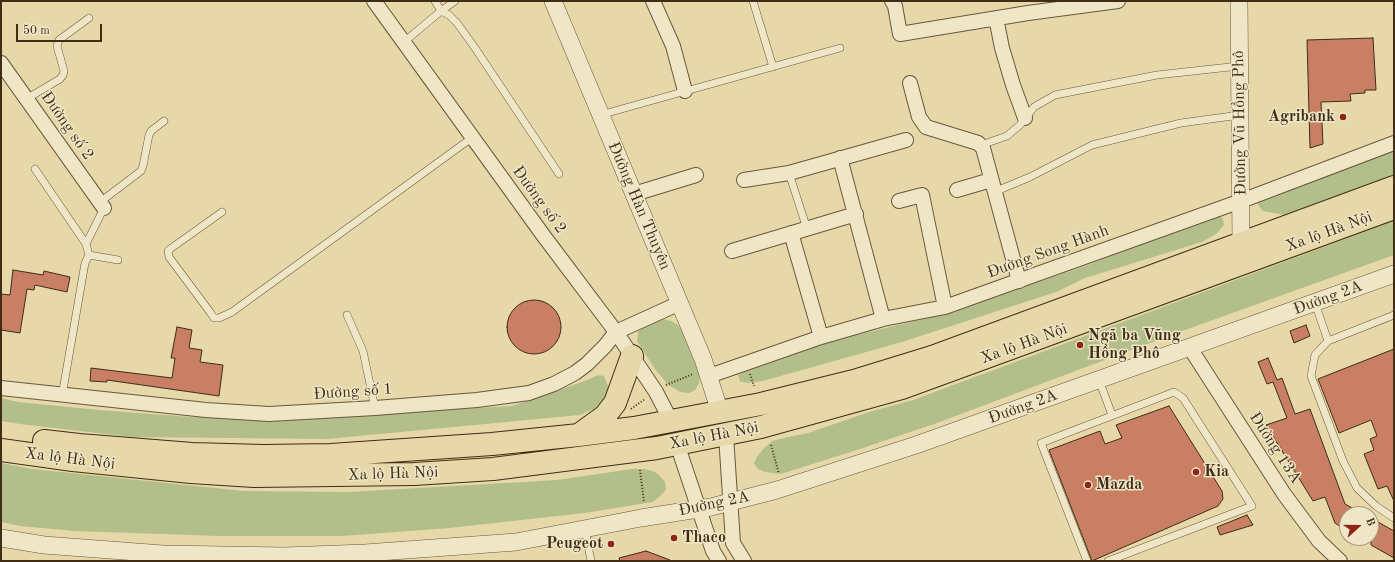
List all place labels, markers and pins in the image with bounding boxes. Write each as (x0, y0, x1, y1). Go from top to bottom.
place label: Agribank (1268, 107, 1335, 127)
marker: Agribank (1338, 112, 1348, 122)
place label: Ngã ba Vũng Hồng Phô (1088, 326, 1181, 364)
marker: Ngã ba Vũng Hồng Phô (1075, 340, 1085, 350)
place label: Kia (1204, 462, 1229, 482)
marker: Kia (1191, 467, 1201, 477)
place label: Mazda (1096, 475, 1142, 495)
marker: Mazda (1083, 480, 1093, 490)
place label: Thaco (682, 528, 726, 548)
marker: Thaco (669, 533, 679, 543)
place label: Peugeot (546, 534, 603, 554)
marker: Peugeot (606, 539, 616, 549)

